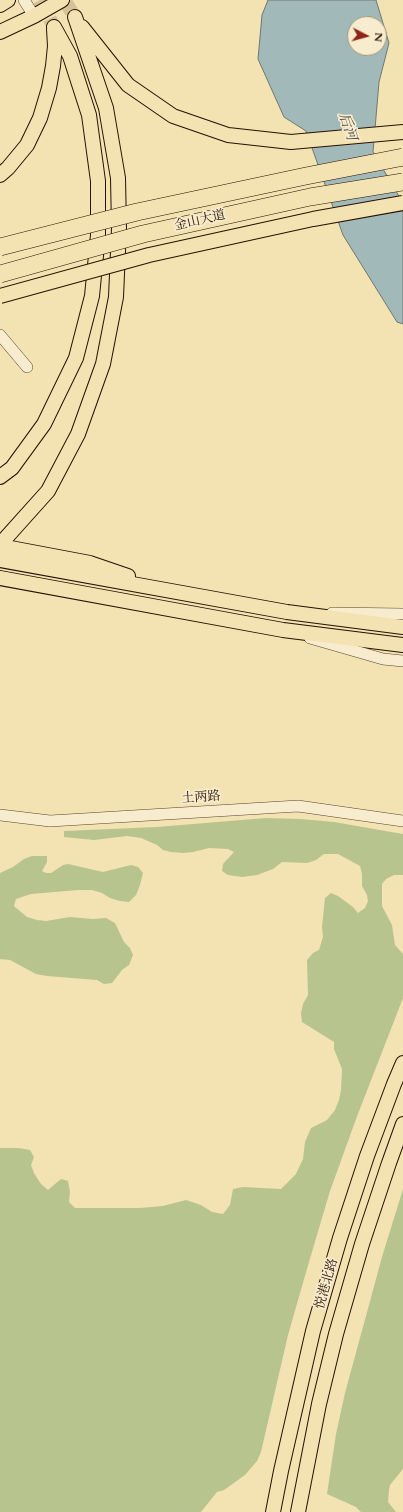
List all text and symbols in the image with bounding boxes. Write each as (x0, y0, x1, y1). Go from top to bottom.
north arrow (347, 16, 387, 56)
text: N (370, 32, 386, 43)
water label: 后河 (335, 111, 359, 143)
street label: 金山大道 (173, 208, 227, 234)
street label: 土两路 (181, 789, 221, 807)
street label: 悦港北路 (312, 1257, 342, 1311)

